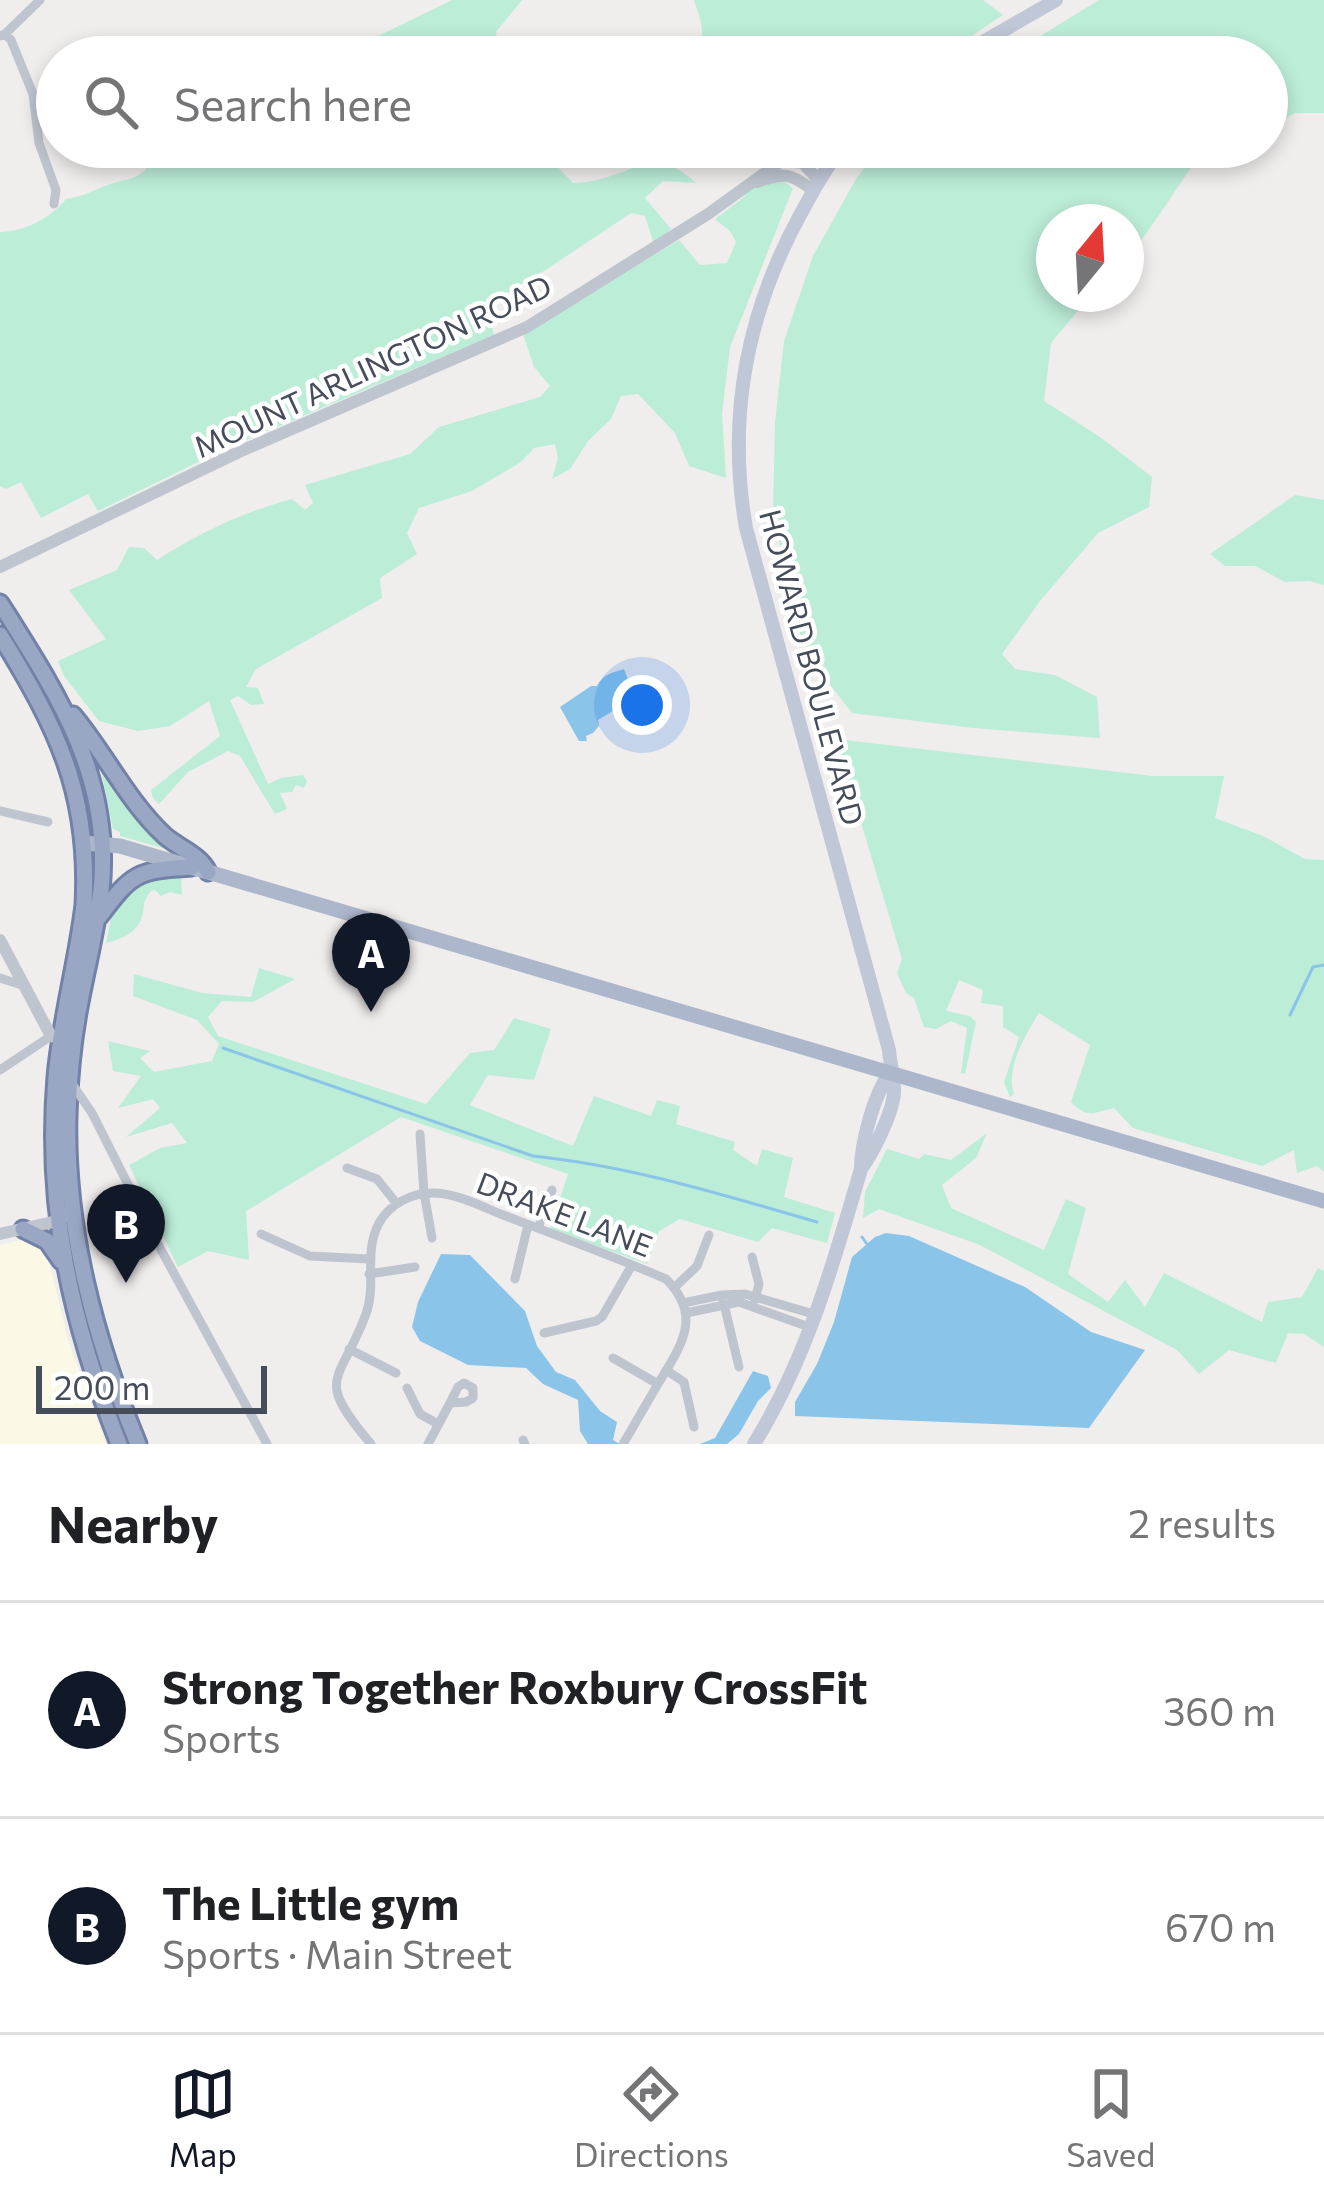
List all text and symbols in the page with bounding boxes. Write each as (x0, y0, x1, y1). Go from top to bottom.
search box (36, 36, 1288, 168)
icon: search (78, 69, 144, 135)
text: Search here (174, 75, 412, 130)
north arrow (1036, 204, 1144, 312)
street label: MOUNT ARLINGTON ROAD (187, 266, 557, 464)
street label: HOWARD BOULEVARD (753, 505, 873, 829)
your location (612, 675, 672, 735)
pin: A (332, 913, 410, 1012)
street label: DRAKE LANE (472, 1163, 658, 1263)
pin: B (87, 1184, 165, 1283)
scale bar (36, 1360, 267, 1413)
text: 200 m (54, 1366, 150, 1407)
text: Nearby (48, 1491, 218, 1554)
text: 2 results (1128, 1498, 1276, 1546)
text: Strong Together Roxbury CrossFit (162, 1658, 867, 1713)
text: A (73, 1686, 101, 1734)
text: 360 m (1163, 1686, 1276, 1734)
text: Sports (162, 1713, 281, 1761)
text: The Little gym (162, 1874, 459, 1929)
text: B (74, 1902, 100, 1950)
text: 670 m (1165, 1902, 1276, 1950)
text: Sports · Main Street (162, 1929, 512, 1977)
tab: Map (169, 2061, 237, 2174)
tab: Directions (574, 2061, 729, 2174)
tab: Saved (1066, 2061, 1155, 2174)

